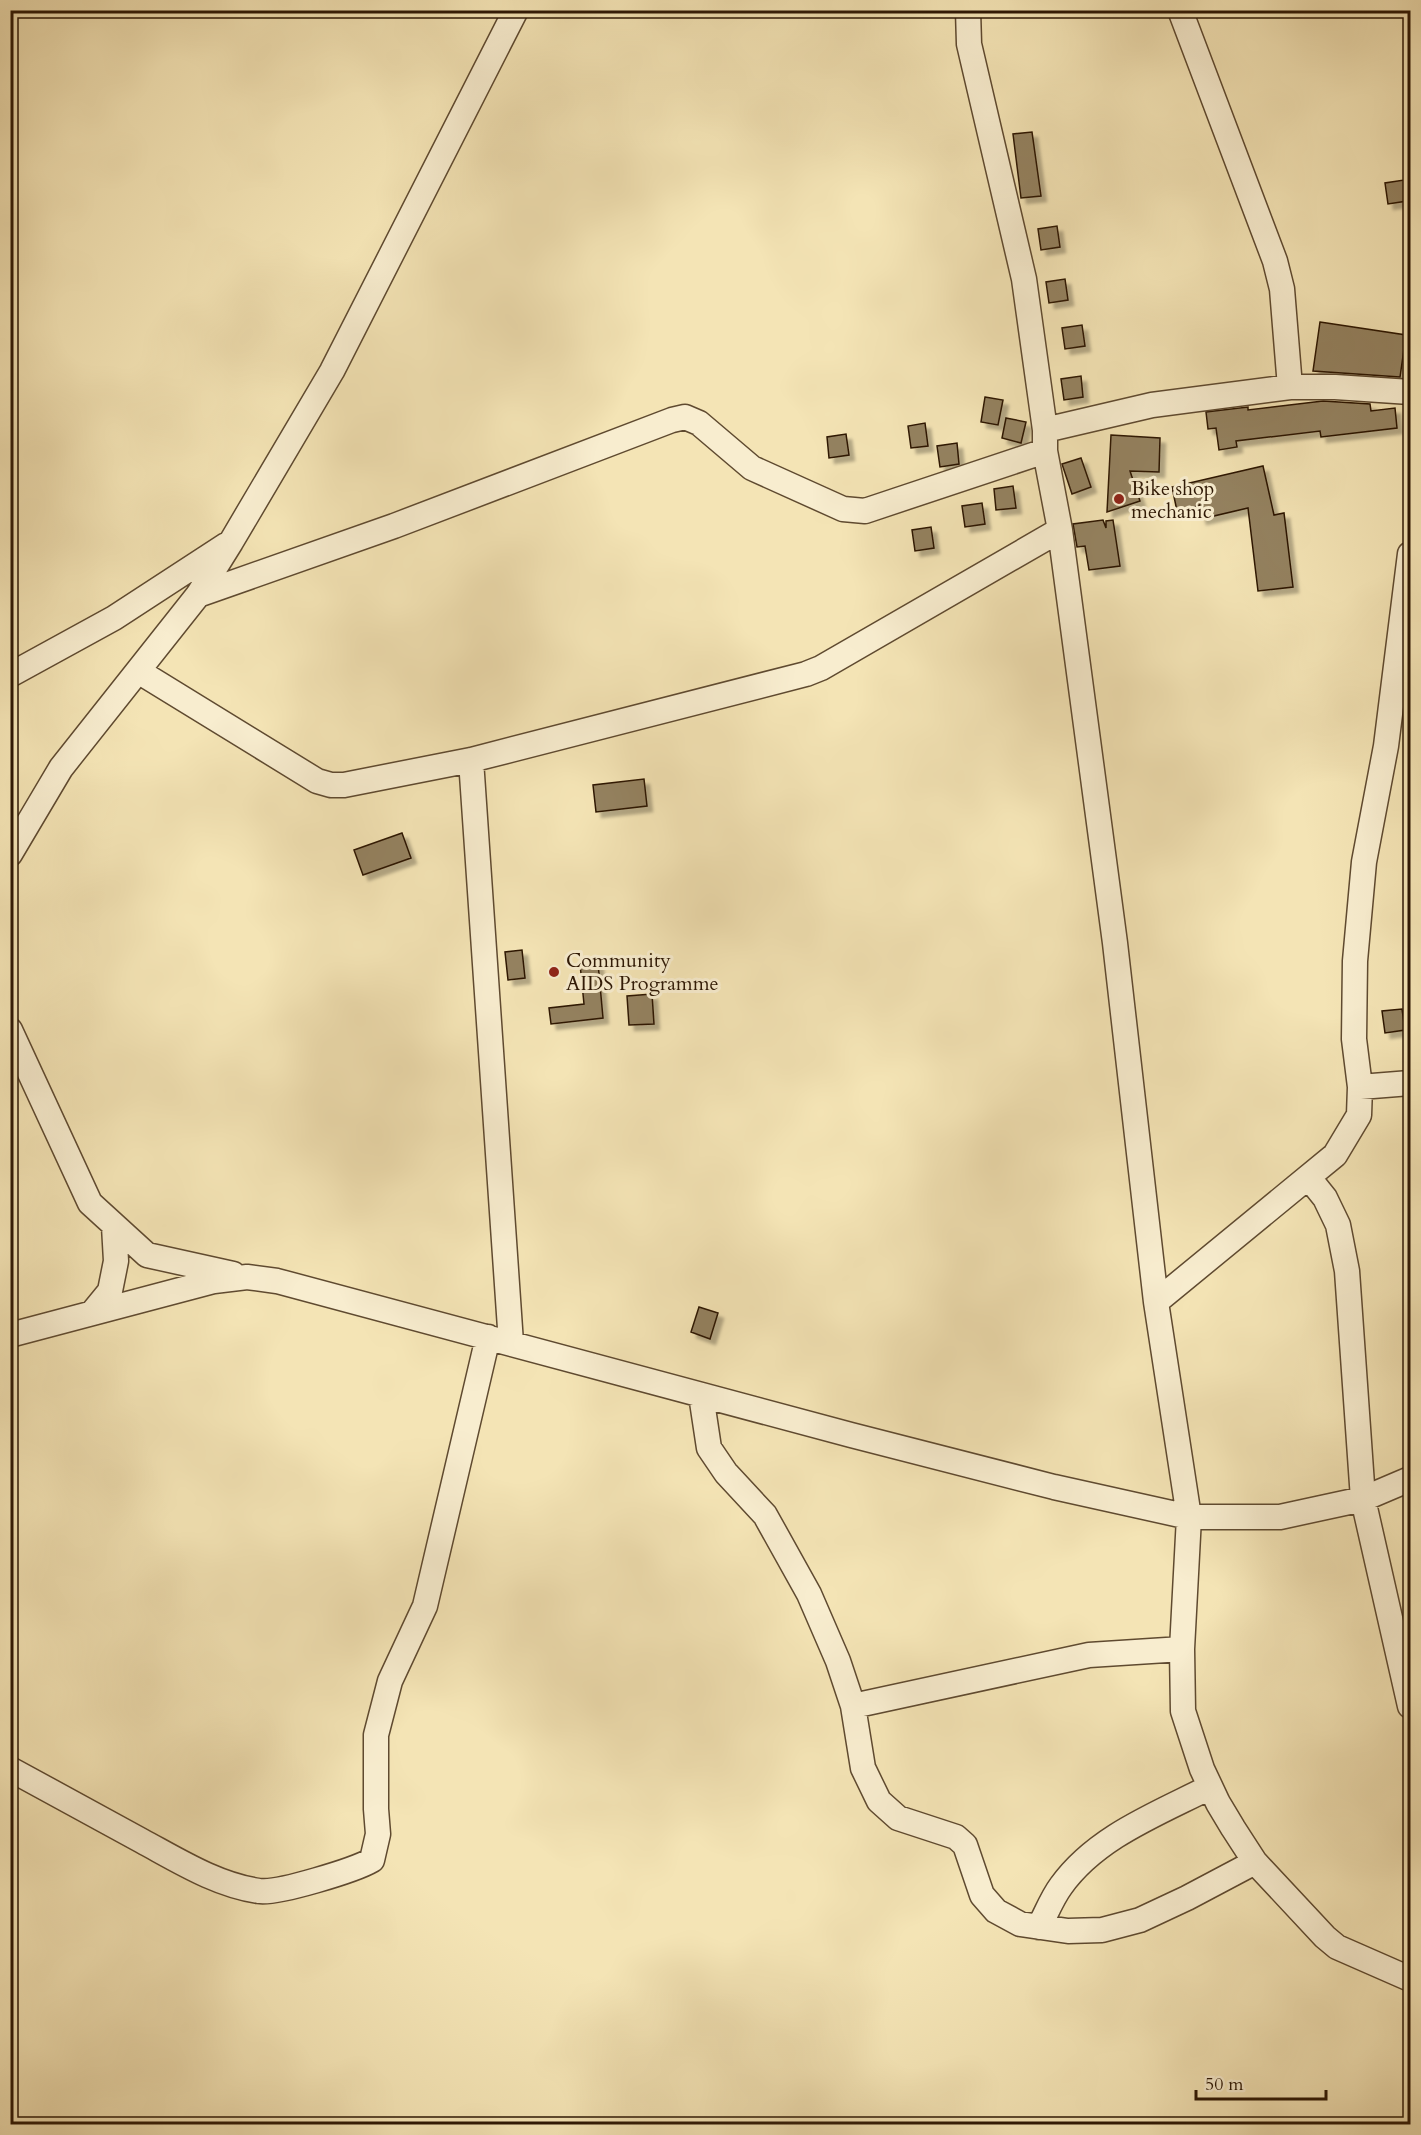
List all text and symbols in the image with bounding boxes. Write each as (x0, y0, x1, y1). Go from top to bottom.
place label: Bike shop mechanic (1131, 475, 1215, 525)
marker: Bike shop mechanic (1112, 492, 1126, 506)
place label: Community AIDS Programme (566, 947, 719, 997)
marker: Community AIDS Programme (547, 965, 561, 979)
scale bar (1196, 2063, 1326, 2101)
text: 50 m (1205, 2072, 1244, 2097)

